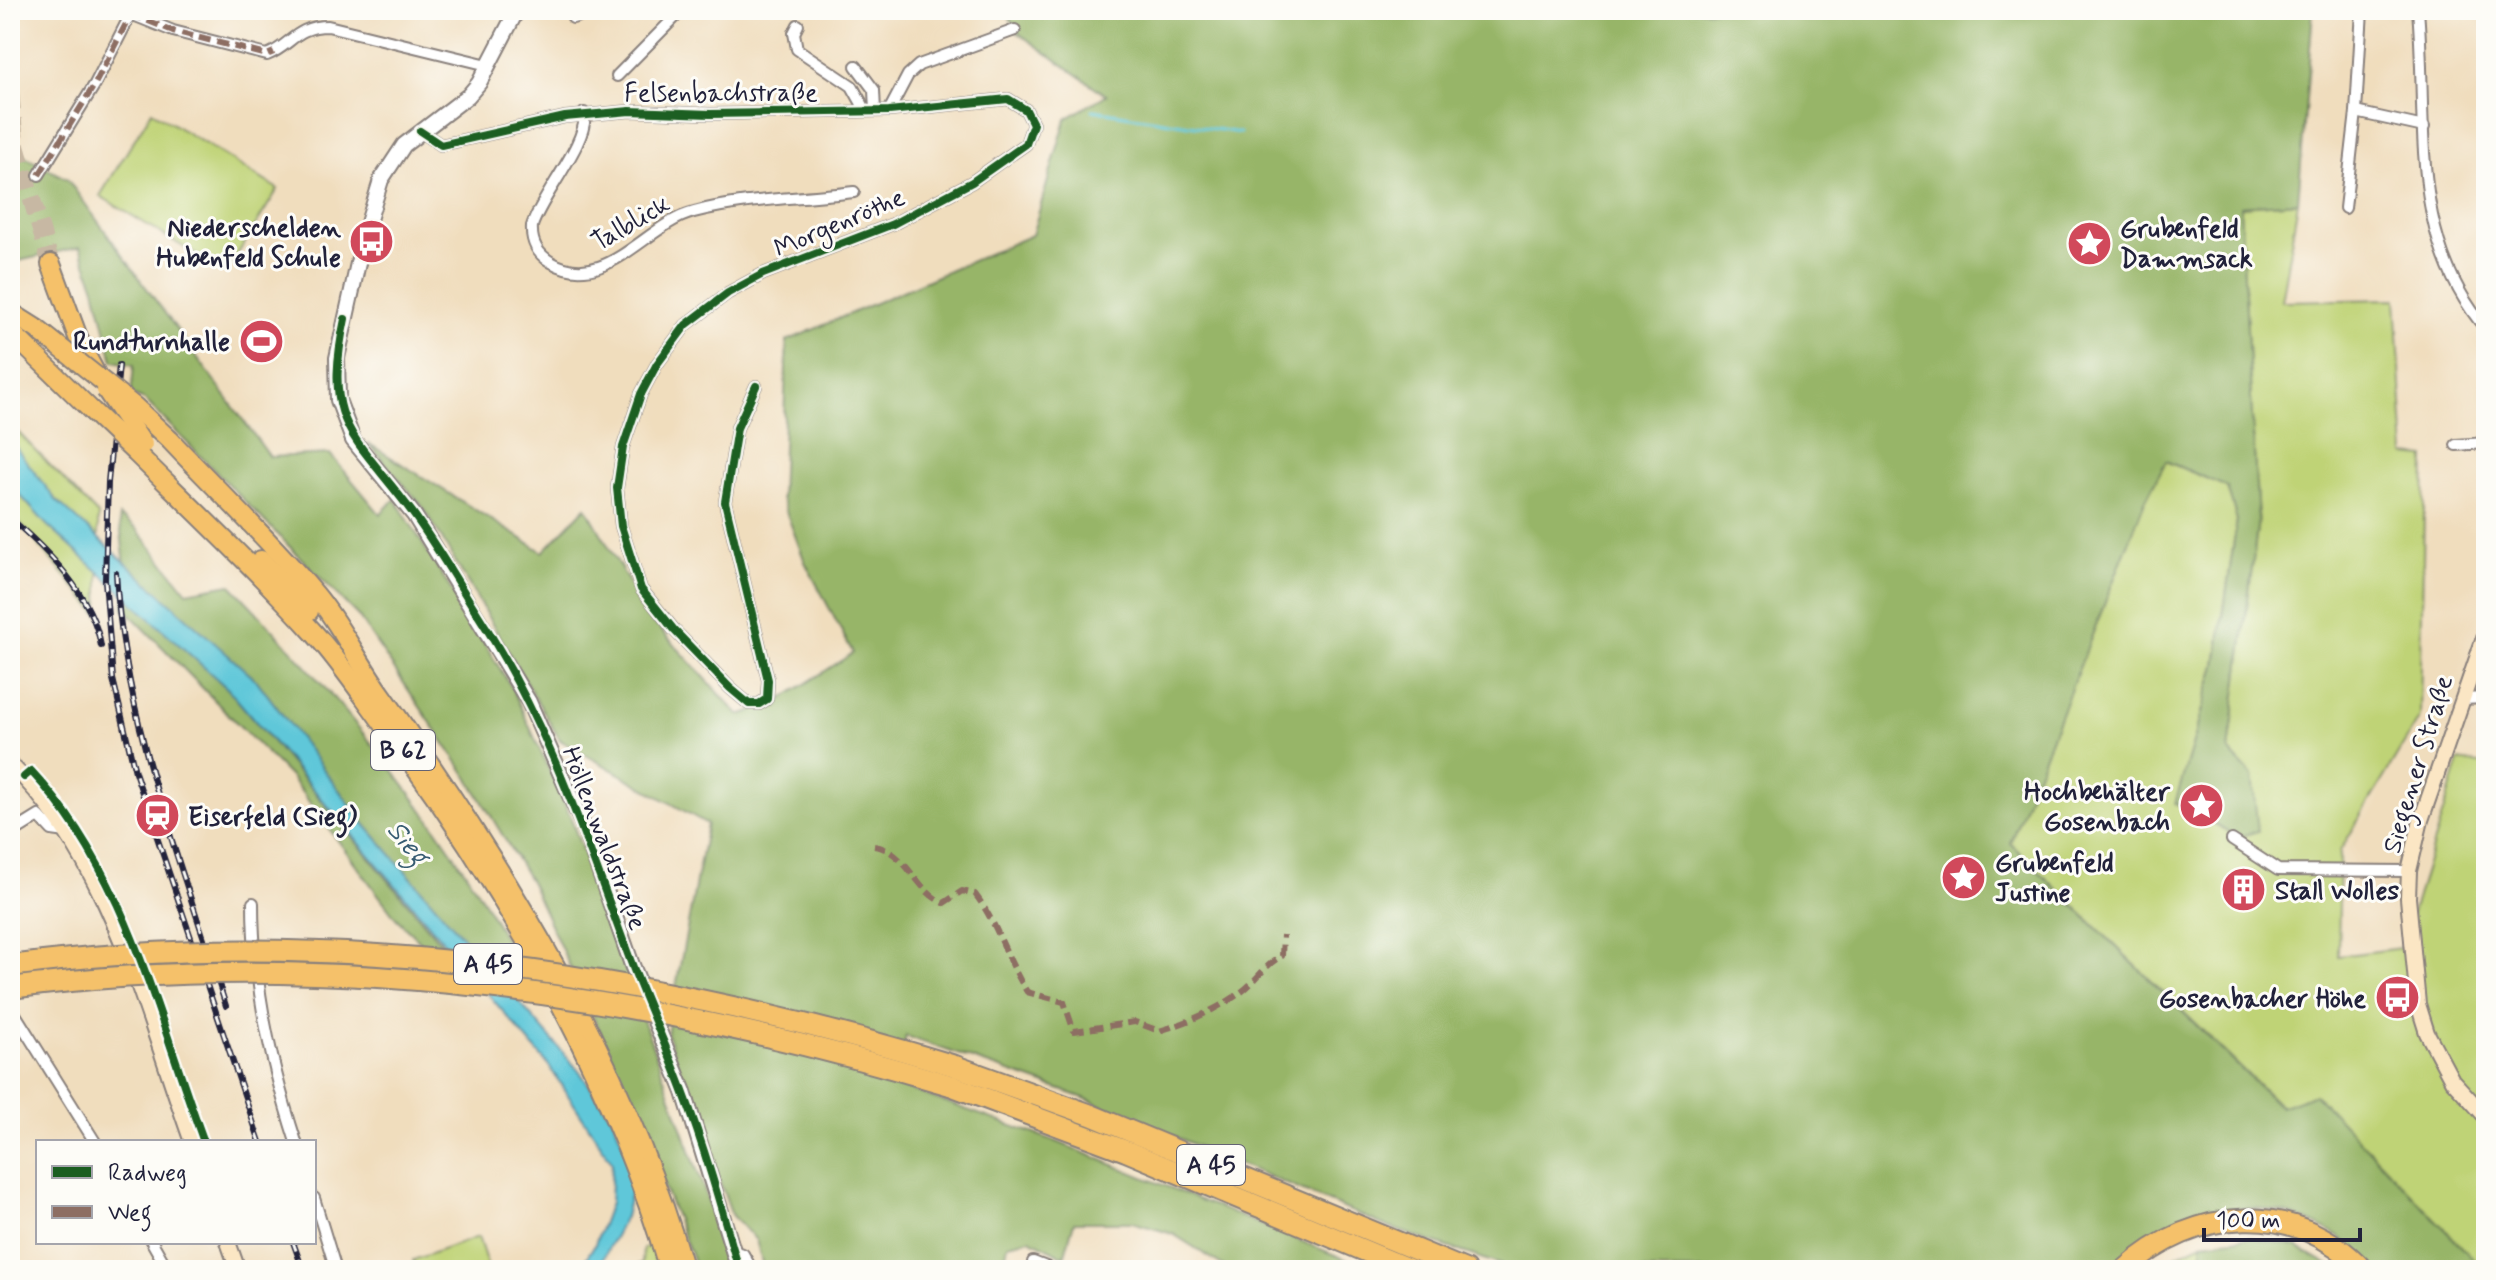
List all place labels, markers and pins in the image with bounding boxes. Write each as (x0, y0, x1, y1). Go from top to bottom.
place label: Niederschelden Hubenfeld Schule (156, 212, 342, 276)
place label: Grubenfeld Dammsack (2120, 213, 2253, 277)
bus stop icon: Niederschelden Hubenfeld Schule (348, 218, 396, 266)
place icon: Grubenfeld Dammsack (2065, 219, 2113, 267)
sports icon: Rundturnhalle (237, 317, 285, 365)
place label: Rundturnhalle (73, 326, 230, 360)
place label: Hochbehälter Gosenbach (2024, 776, 2171, 840)
place icon: Hochbehälter Gosenbach (2177, 782, 2225, 830)
station icon: Eiserfeld (Sieg) (133, 792, 181, 840)
place label: Eiserfeld (Sieg) (188, 801, 358, 838)
place label: Grubenfeld Justine (1995, 847, 2114, 911)
place icon: Grubenfeld Justine (1940, 853, 1988, 901)
building icon: Stall Wolles (2220, 866, 2268, 914)
place label: Stall Wolles (2275, 875, 2399, 909)
bus stop icon: Gosenbacher Höhe (2373, 974, 2421, 1022)
place label: Gosenbacher Höhe (2159, 983, 2366, 1017)

